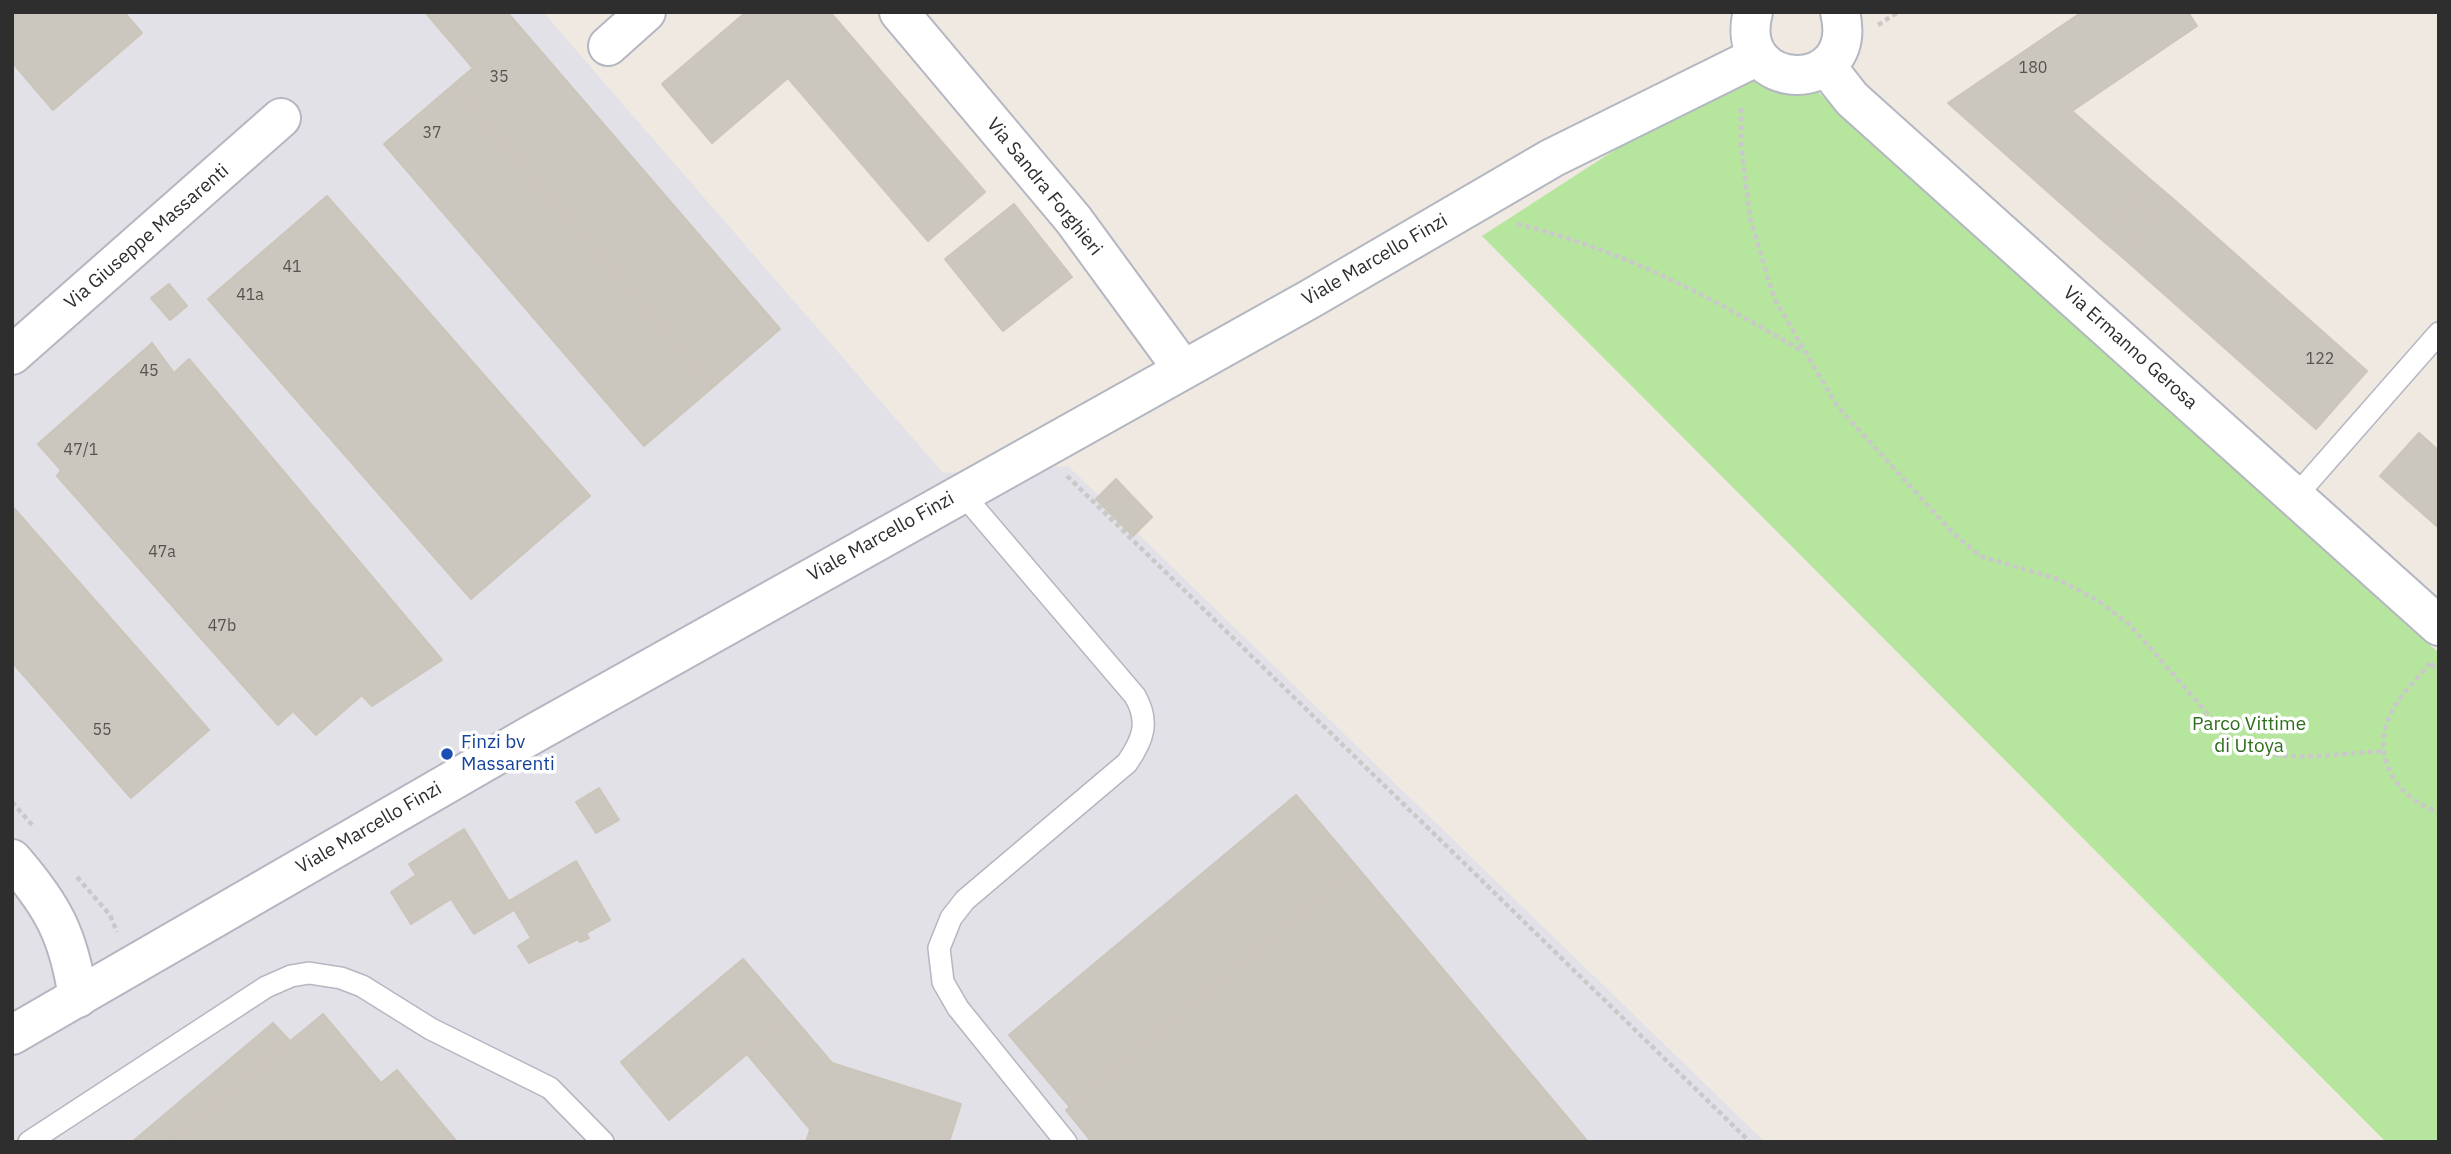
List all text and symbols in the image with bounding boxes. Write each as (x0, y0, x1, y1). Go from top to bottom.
house number: 180 (2019, 58, 2047, 78)
house number: 35 (489, 67, 509, 87)
street label: Via Sandra Forghieri (981, 114, 1107, 260)
house number: 37 (422, 123, 442, 143)
street label: Via Giuseppe Massarenti (60, 160, 234, 314)
street label: Viale Marcello Finzi (1298, 209, 1452, 311)
house number: 41 (282, 257, 302, 277)
street label: Via Ermanno Gerosa (2058, 282, 2202, 414)
house number: 41a (236, 285, 264, 305)
house number: 122 (2306, 349, 2334, 369)
house number: 45 (139, 361, 159, 381)
house number: 47/1 (64, 440, 98, 460)
street label: Viale Marcello Finzi (804, 487, 958, 587)
house number: 47a (148, 542, 176, 562)
house number: 47b (208, 616, 236, 636)
park label: Parco Vittime di Utoya (2192, 714, 2306, 758)
house number: 55 (92, 720, 112, 740)
place label: Finzi bv Massarenti (461, 732, 555, 776)
marker: Finzi bv Massarenti (439, 746, 455, 762)
street label: Viale Marcello Finzi (292, 777, 446, 879)

